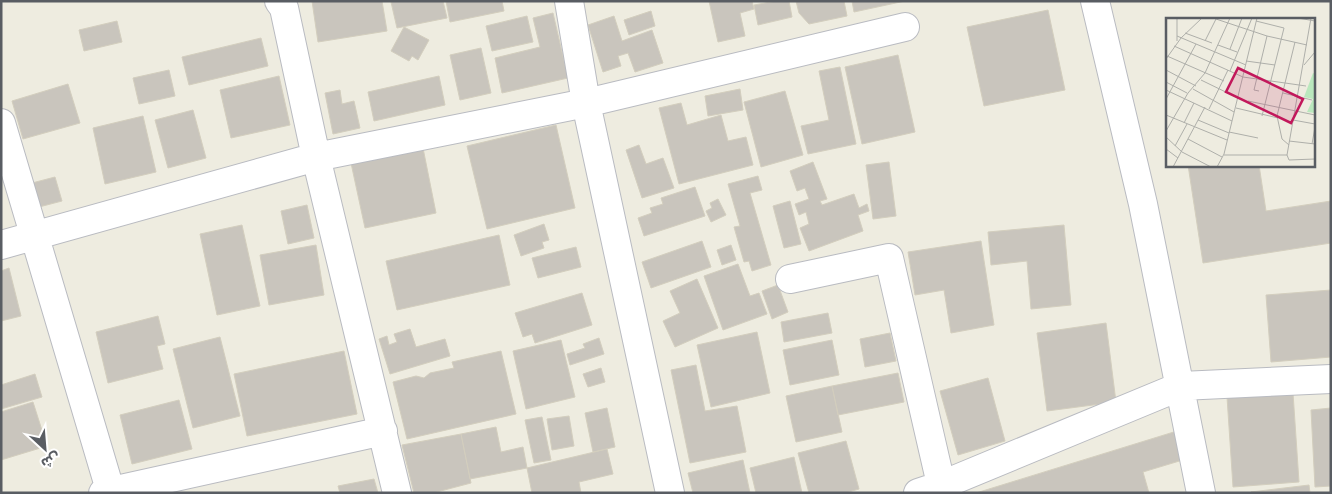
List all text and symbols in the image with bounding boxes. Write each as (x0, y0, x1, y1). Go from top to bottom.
inset map (1166, 18, 1314, 166)
north arrow (20, 424, 70, 474)
text: ش (39, 449, 63, 472)

